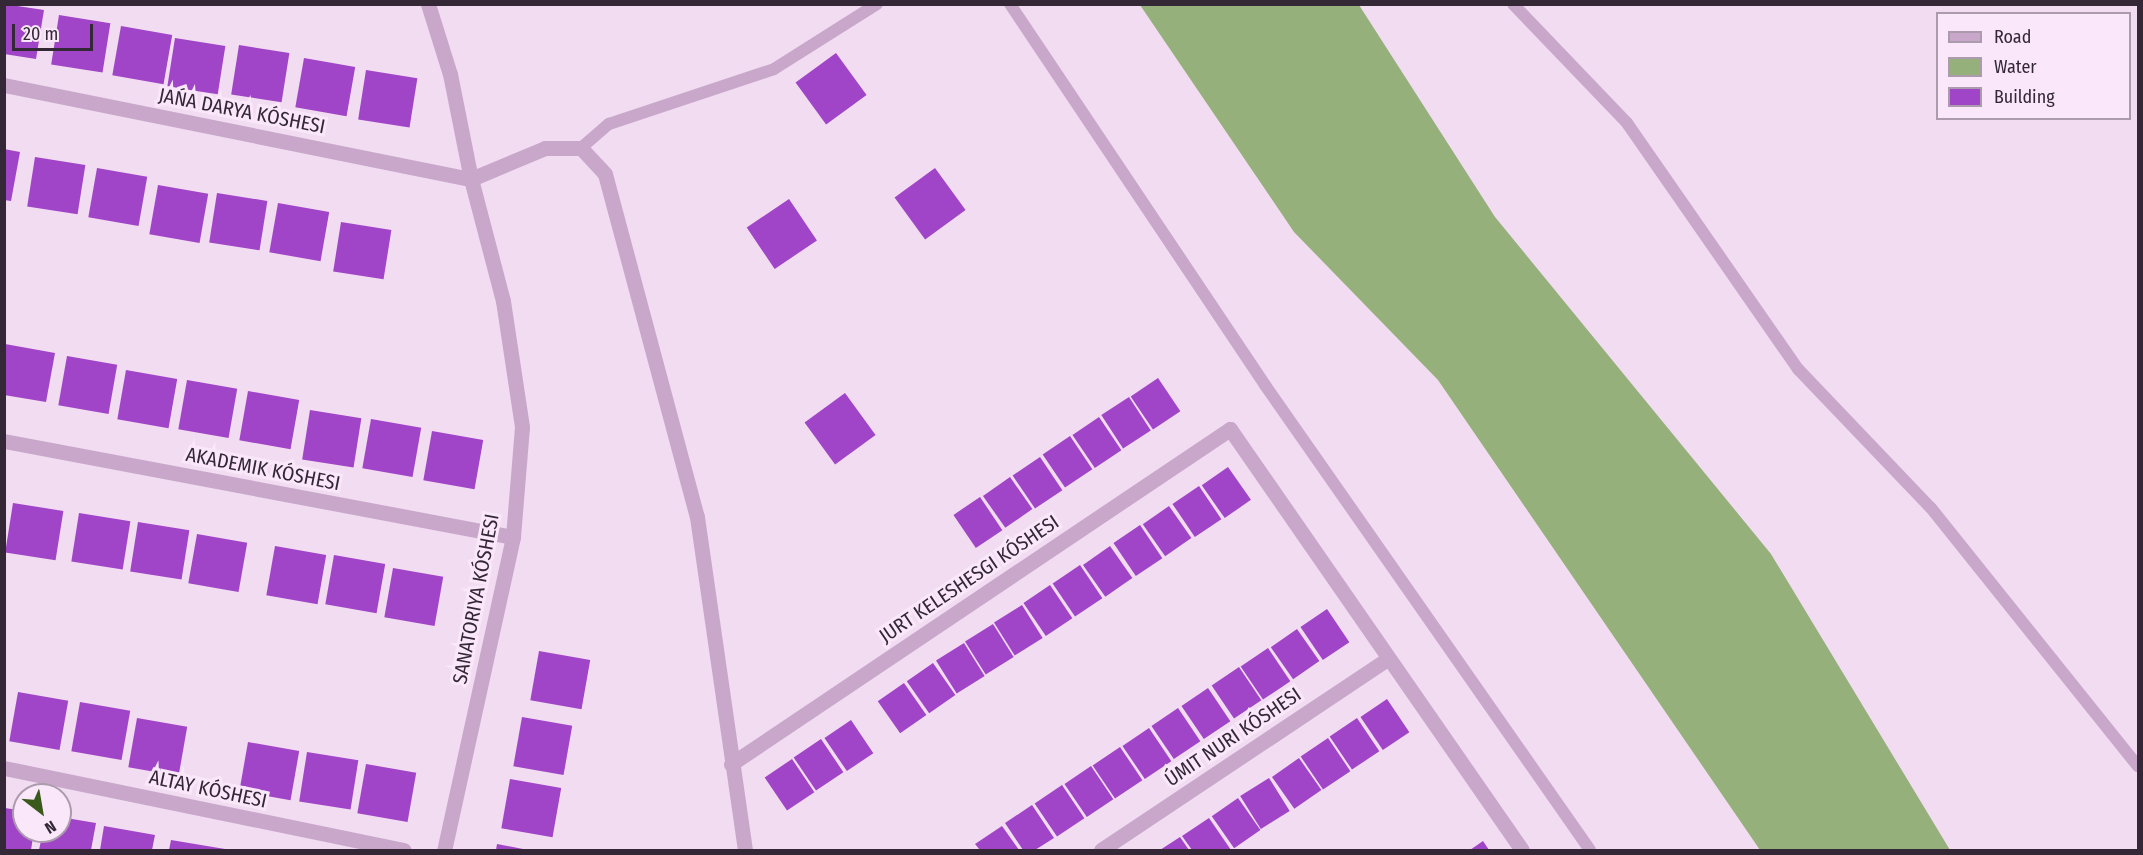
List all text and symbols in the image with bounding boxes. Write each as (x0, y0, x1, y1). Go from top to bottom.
scale bar (15, 12, 96, 50)
legend (1936, 12, 2131, 120)
text: 20 m (23, 23, 58, 45)
text: Road (1994, 26, 2031, 48)
text: Water (1994, 56, 2037, 78)
street label: JAŃA DARYA KÓSHESI (157, 83, 327, 139)
text: Building (1994, 86, 2055, 108)
street label: AKADEMIK KÓSHESI (184, 442, 342, 496)
street label: JURT KELESHESGI KÓSHESI (875, 510, 1063, 648)
street label: SANATORIYA KÓSHESI (448, 512, 504, 686)
street label: ÚMIT NURI KÓSHESI (1160, 683, 1306, 791)
street label: ALTAY KÓSHESI (147, 765, 269, 813)
north arrow (12, 783, 72, 843)
text: N (41, 817, 60, 838)

